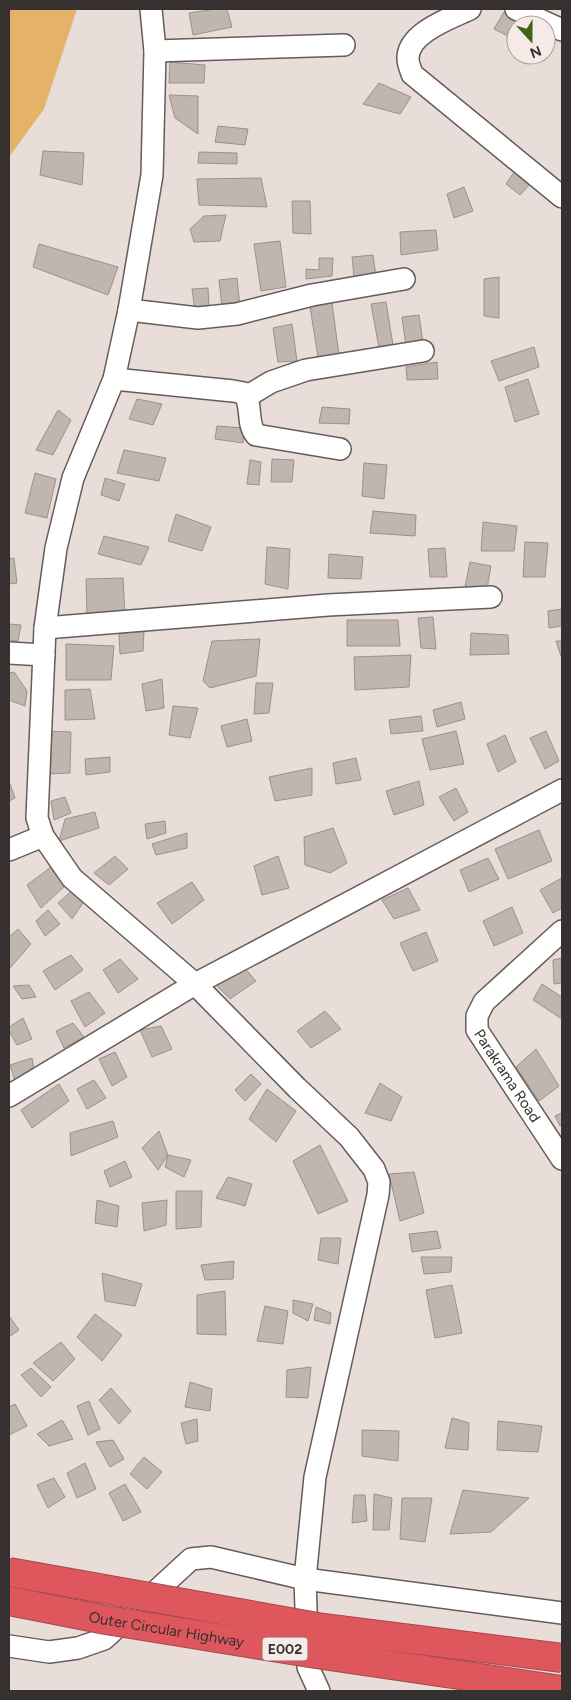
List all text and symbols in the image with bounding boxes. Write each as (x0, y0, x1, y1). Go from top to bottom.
north arrow (506, 15, 556, 65)
text: N (527, 42, 544, 62)
street label: Parakrama Road (470, 1026, 544, 1126)
street label: Outer Circular Highway (87, 1608, 245, 1651)
road number: E002 (262, 1638, 308, 1660)

